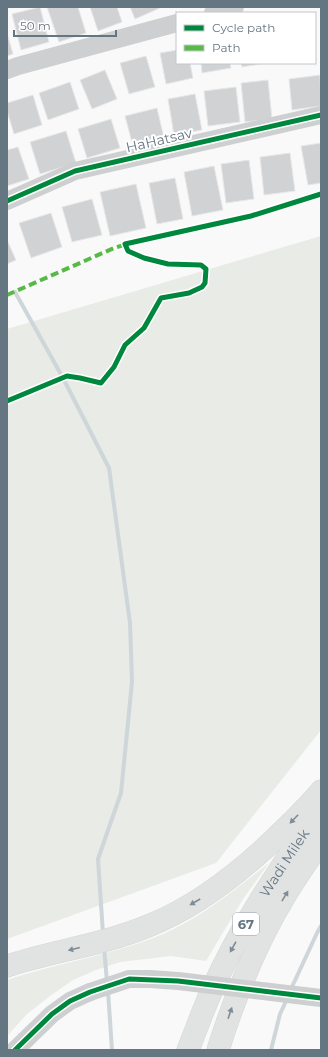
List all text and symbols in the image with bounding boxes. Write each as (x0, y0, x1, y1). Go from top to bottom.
scale bar (14, 12, 116, 38)
legend (176, 12, 316, 64)
text: 50 m (20, 18, 51, 33)
text: Cycle path (212, 20, 275, 35)
text: Path (212, 40, 241, 55)
street label: HaHatsav (124, 124, 194, 156)
one-way arrow (290, 814, 299, 824)
street label: Wadi Milek (256, 825, 314, 900)
one-way arrow (282, 890, 289, 902)
one-way arrow (189, 899, 201, 906)
road number: 67 (233, 913, 259, 935)
one-way arrow (230, 942, 237, 953)
one-way arrow (68, 946, 80, 952)
one-way arrow (227, 1007, 233, 1019)

